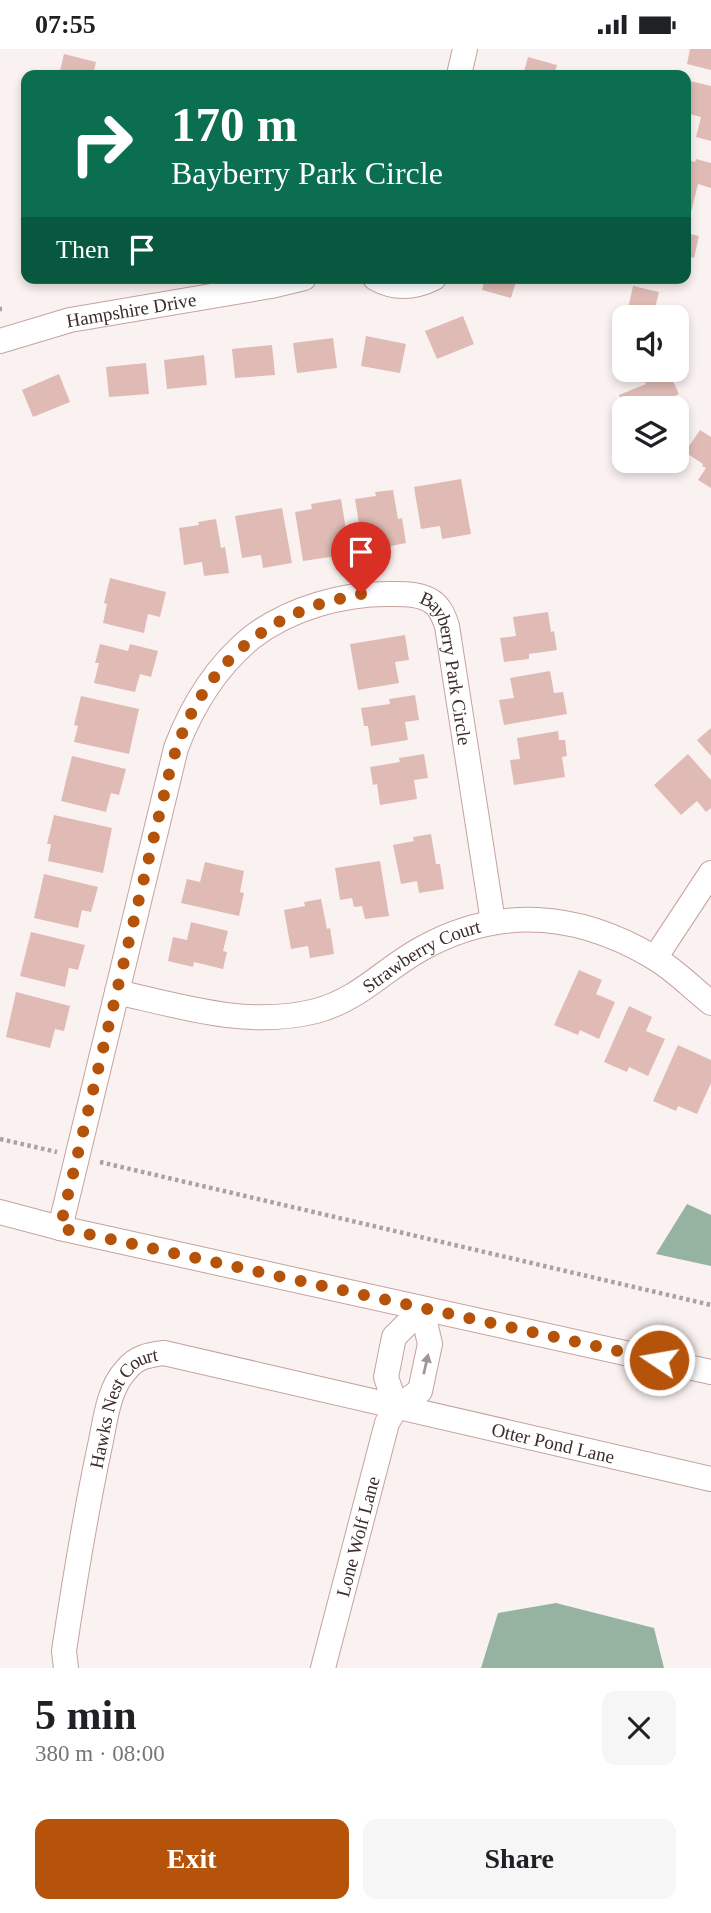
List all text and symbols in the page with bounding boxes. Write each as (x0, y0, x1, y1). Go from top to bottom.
text: 07:55 (35, 10, 96, 39)
text: 170 m (171, 97, 298, 152)
icon: right (56, 98, 147, 189)
text: Bayberry Park Circle (171, 155, 443, 191)
icon: arrive (123, 231, 161, 269)
text: Then (56, 235, 109, 264)
street label: Hampshire Drive (65, 288, 198, 331)
map controls (612, 305, 689, 473)
button: sound (612, 305, 689, 382)
button: layers (612, 396, 689, 473)
pin (331, 522, 391, 594)
icon: arrive (342, 533, 380, 571)
street label: Bayberry Park Circle (417, 587, 476, 747)
street label: Strawberry Court (358, 915, 483, 997)
position arrow (622, 1323, 696, 1397)
street label: Hawks Nest Court (85, 1343, 160, 1470)
one-way arrow (420, 1353, 431, 1375)
street label: Otter Pond Lane (490, 1418, 617, 1467)
street label: Lone Wolf Lane (332, 1474, 383, 1599)
button: close (602, 1691, 676, 1765)
text: 5 min (35, 1692, 137, 1738)
text: 380 m · 08:00 (35, 1741, 165, 1766)
button: Exit (35, 1819, 349, 1899)
button: Share (363, 1819, 676, 1899)

